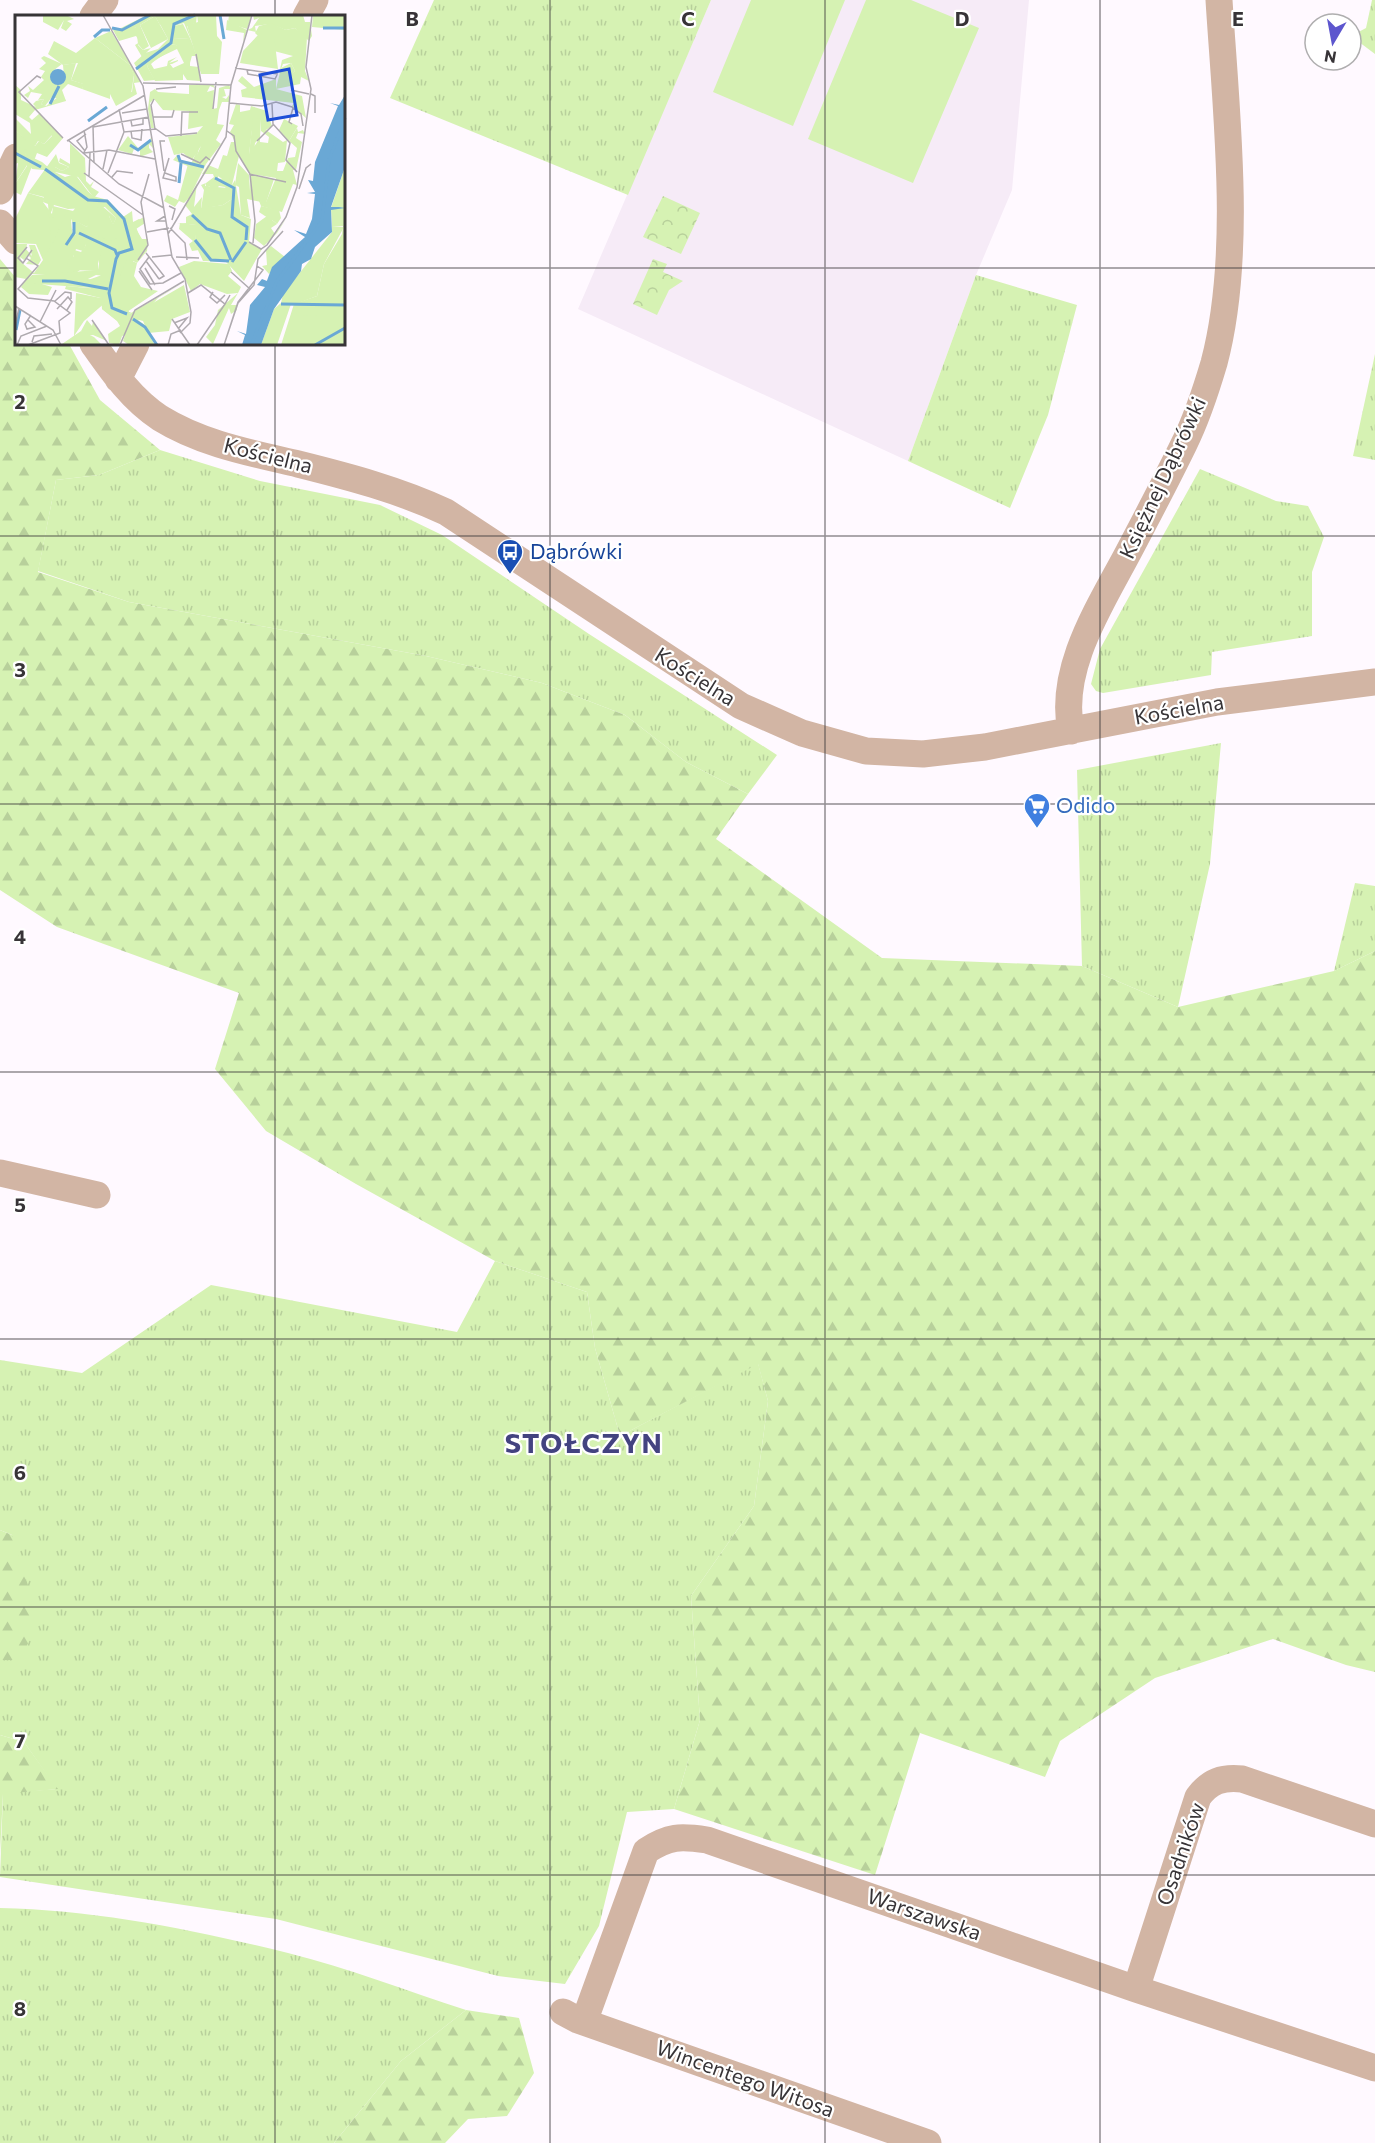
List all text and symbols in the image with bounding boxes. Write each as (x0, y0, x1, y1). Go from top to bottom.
text: B (405, 6, 419, 30)
text: C (681, 6, 695, 30)
text: D (955, 6, 969, 30)
text: E (1232, 6, 1244, 30)
north arrow (1303, 12, 1363, 72)
inset map (15, 15, 345, 345)
text: N (1323, 47, 1338, 68)
text: 2 (14, 389, 26, 413)
street label: Księżnej Dąbrówki (1113, 392, 1210, 562)
street label: Kościelna (221, 431, 315, 478)
bus stop icon: Dąbrówki (495, 537, 525, 575)
place label: Dąbrówki (530, 538, 623, 563)
street label: Kościelna (651, 641, 741, 710)
text: 3 (14, 657, 26, 681)
street label: Kościelna (1132, 688, 1225, 729)
supermarket icon: Odido (1022, 791, 1052, 829)
place label: Odido (1056, 792, 1115, 817)
text: 4 (14, 924, 26, 948)
text: 5 (14, 1192, 26, 1216)
district label: STOŁCZYN (505, 1426, 663, 1459)
text: 6 (14, 1460, 26, 1484)
text: 7 (15, 1728, 26, 1752)
street label: Osadników (1150, 1799, 1209, 1908)
street label: Warszawska (864, 1882, 985, 1945)
text: 8 (14, 1996, 26, 2020)
street label: Wincentego Witosa (653, 2034, 838, 2121)

